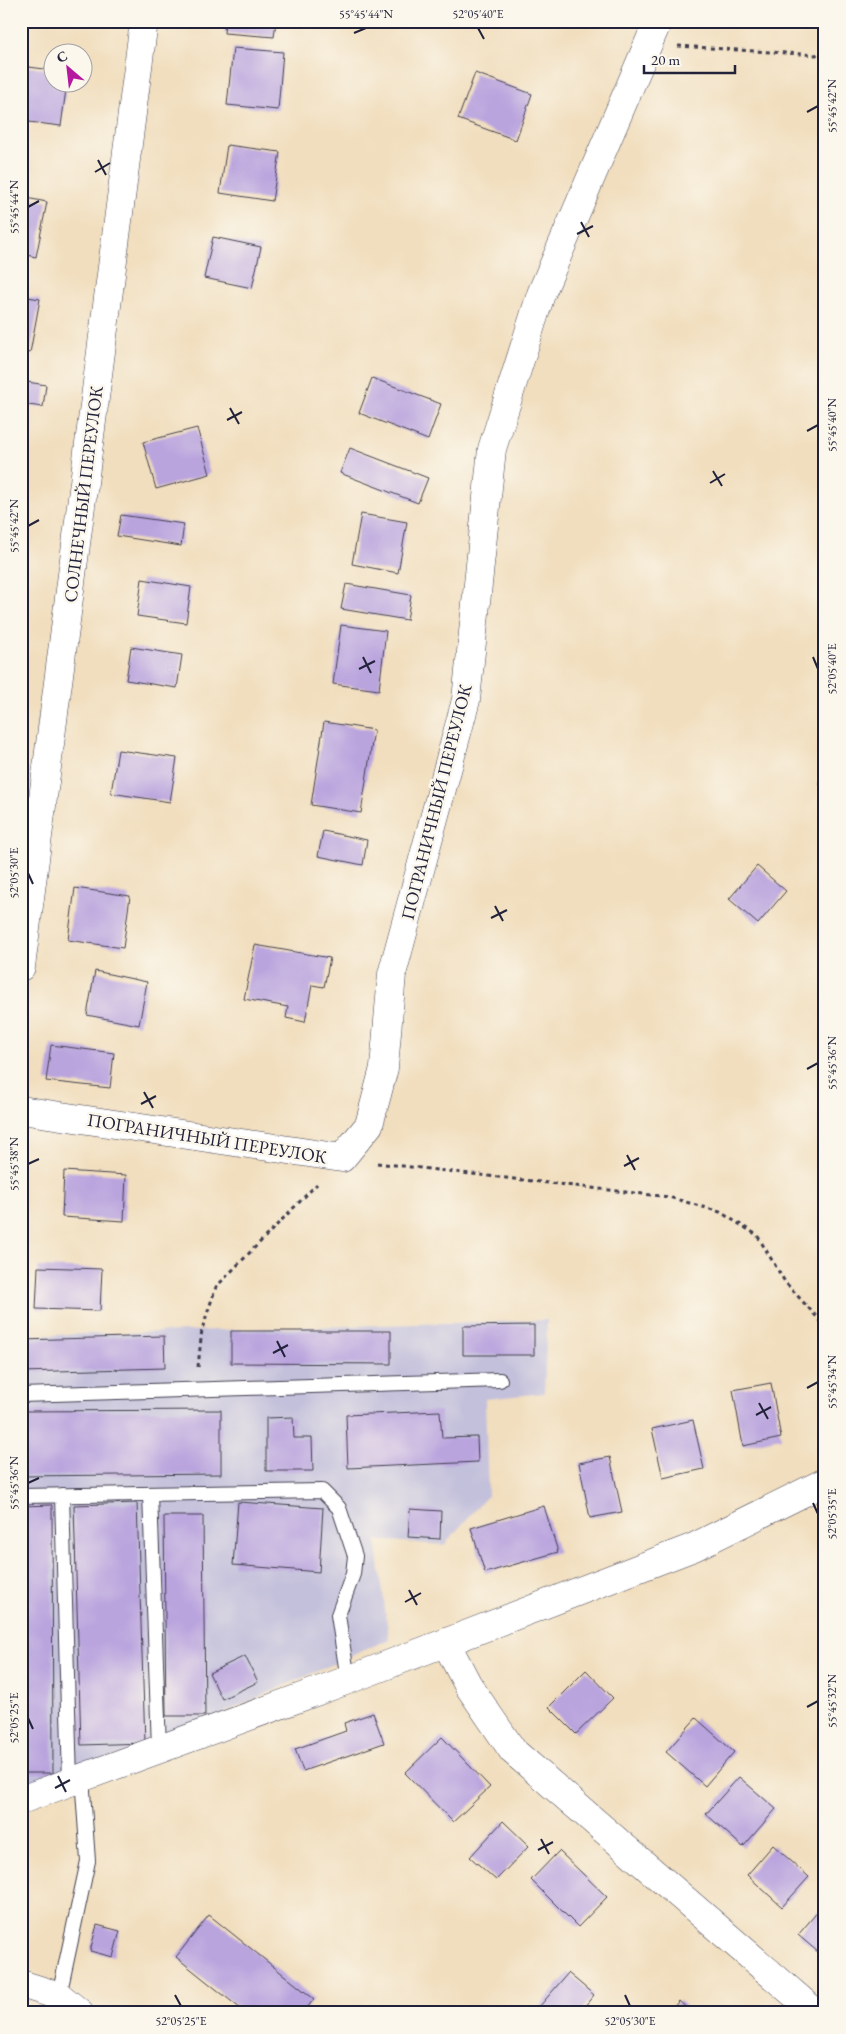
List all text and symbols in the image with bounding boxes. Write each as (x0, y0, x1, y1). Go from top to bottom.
text: 55°45'44"N (339, 6, 393, 22)
text: 52°05'40"E (452, 6, 504, 22)
north arrow (42, 42, 92, 92)
scale bar (644, 42, 735, 74)
text: С (53, 46, 71, 67)
text: 20 m (651, 50, 680, 69)
text: 55°45'42"N (824, 79, 840, 133)
text: 55°45'44"N (6, 180, 22, 234)
street label: СОЛНЕЧНЫЙ ПЕРЕУЛОК (58, 384, 108, 604)
text: 55°45'40"N (824, 398, 840, 452)
text: 55°45'42"N (6, 499, 22, 553)
text: 52°05'40"E (824, 643, 840, 695)
street label: ПОГРАНИЧНЫЙ ПЕРЕУЛОК (396, 682, 476, 922)
text: 52°05'30"E (6, 847, 22, 899)
text: 55°45'36"N (824, 1036, 840, 1090)
street label: ПОГРАНИЧНЫЙ ПЕРЕУЛОК (86, 1108, 328, 1168)
text: 55°45'38"N (6, 1137, 22, 1191)
text: 55°45'34"N (824, 1355, 840, 1409)
text: 55°45'36"N (6, 1456, 22, 1510)
text: 52°05'35"E (824, 1488, 840, 1540)
text: 55°45'32"N (824, 1674, 840, 1728)
text: 52°05'25"E (6, 1692, 22, 1744)
text: 52°05'25"E (155, 2013, 207, 2029)
text: 52°05'30"E (604, 2013, 656, 2029)

